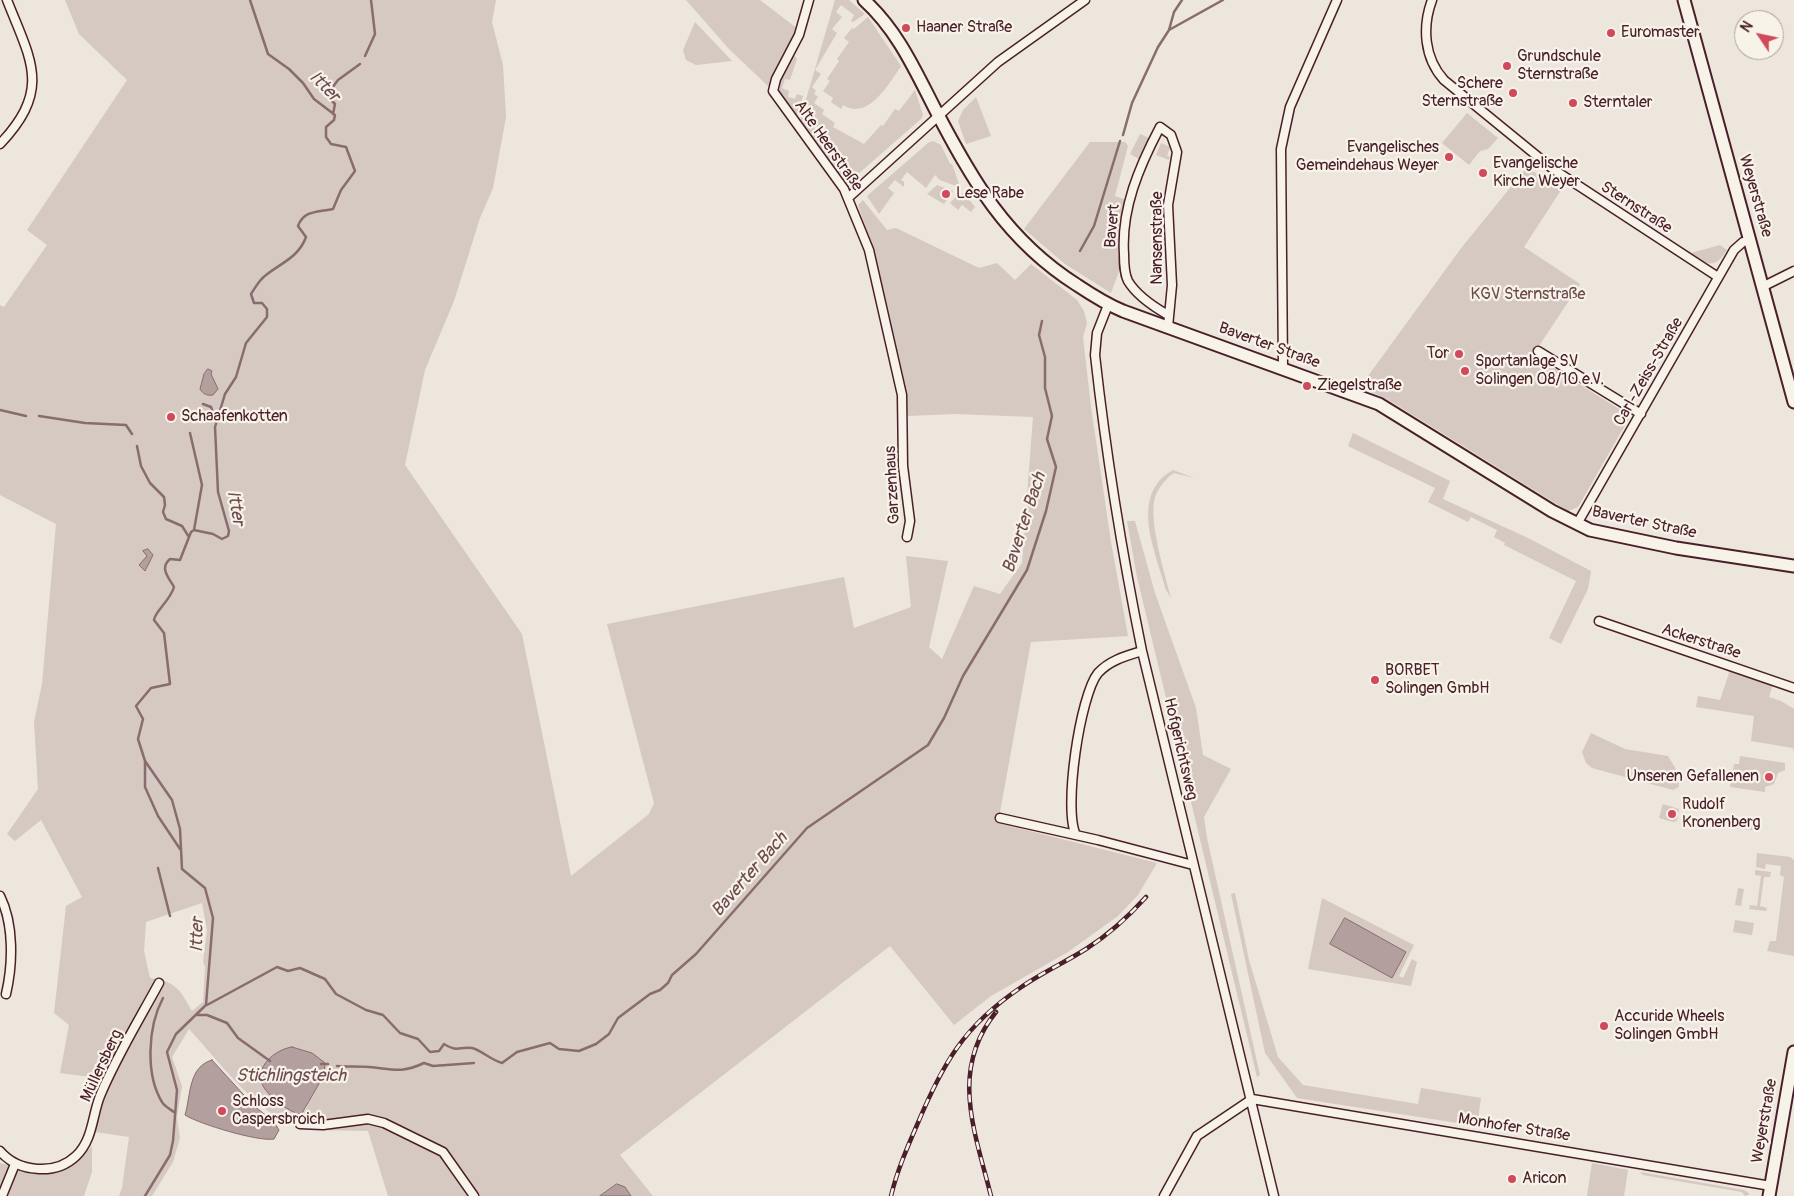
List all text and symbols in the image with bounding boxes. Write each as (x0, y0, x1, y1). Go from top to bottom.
north arrow (1734, 10, 1784, 60)
place label: Haaner Straße (916, 18, 1012, 38)
text: N (1737, 18, 1757, 36)
marker: Haaner Straße (900, 22, 912, 34)
place label: Euromaster (1621, 23, 1700, 43)
marker: Euromaster (1605, 27, 1617, 39)
place label: Grundschule Sternstraße (1517, 47, 1601, 85)
marker: Grundschule Sternstraße (1501, 60, 1513, 72)
water label: Itter (304, 67, 344, 107)
place label: Schere Sternstraße (1422, 74, 1503, 112)
marker: Schere Sternstraße (1507, 87, 1519, 99)
place label: Sterntaler (1583, 93, 1653, 113)
street label: Alte Heerstraße (790, 97, 866, 195)
marker: Sterntaler (1567, 97, 1579, 109)
place label: Evangelisches Gemeindehaus Weyer (1296, 138, 1439, 176)
marker: Evangelisches Gemeindehaus Weyer (1443, 151, 1455, 163)
street label: Weyerstraße (1734, 152, 1776, 240)
place label: Evangelische Kirche Weyer (1493, 154, 1580, 192)
marker: Evangelische Kirche Weyer (1477, 167, 1489, 179)
street label: Sternstraße (1597, 178, 1675, 238)
place label: Lese Rabe (956, 184, 1024, 204)
marker: Lese Rabe (940, 188, 952, 200)
street label: Nansenstraße (1148, 191, 1168, 285)
street label: Bavert (1102, 203, 1124, 249)
park label: KGV Sternstraße (1471, 285, 1585, 305)
street label: Carl-Zeiss-Straße (1610, 314, 1688, 430)
street label: Baverter Straße (1216, 319, 1322, 373)
place label: Tor (1427, 344, 1449, 364)
marker: Tor (1453, 348, 1465, 360)
place label: Sportanlage SV Solingen 08/10 e.V. (1475, 352, 1604, 390)
marker: Sportanlage SV Solingen 08/10 e.V. (1459, 365, 1471, 377)
place label: Ziegelstraße (1317, 376, 1402, 396)
marker: Ziegelstraße (1301, 380, 1313, 392)
place label: Schaafenkotten (181, 407, 288, 427)
marker: Schaafenkotten (165, 411, 177, 423)
street label: Garzenhaus (881, 445, 905, 525)
water label: Baverter Bach (999, 470, 1051, 576)
water label: Itter (221, 489, 249, 527)
street label: Baverter Straße (1590, 503, 1698, 543)
street label: Ackerstraße (1659, 620, 1743, 664)
place label: BORBET Solingen GmbH (1385, 661, 1489, 699)
marker: BORBET Solingen GmbH (1369, 674, 1381, 686)
street label: Hofgerichtsweg (1159, 696, 1201, 802)
place label: Unseren Gefallenen (1626, 767, 1759, 787)
marker: Unseren Gefallenen (1763, 771, 1775, 783)
place label: Rudolf Kronenberg (1682, 795, 1761, 833)
marker: Rudolf Kronenberg (1666, 808, 1678, 820)
water label: Baverter Bach (708, 828, 792, 922)
water label: Itter (187, 917, 209, 953)
place label: Accuride Wheels Solingen GmbH (1614, 1007, 1725, 1045)
marker: Accuride Wheels Solingen GmbH (1598, 1020, 1610, 1032)
street label: Müllersberg (77, 1027, 127, 1105)
water label: Stichlingsteich (236, 1065, 346, 1087)
street label: Weyerstraße (1748, 1077, 1782, 1165)
place label: Schloss Caspersbroich (232, 1092, 325, 1130)
marker: Schloss Caspersbroich (216, 1105, 228, 1117)
street label: Monhofer Straße (1457, 1110, 1571, 1146)
place label: Aricon (1522, 1169, 1567, 1189)
marker: Aricon (1506, 1173, 1518, 1185)

